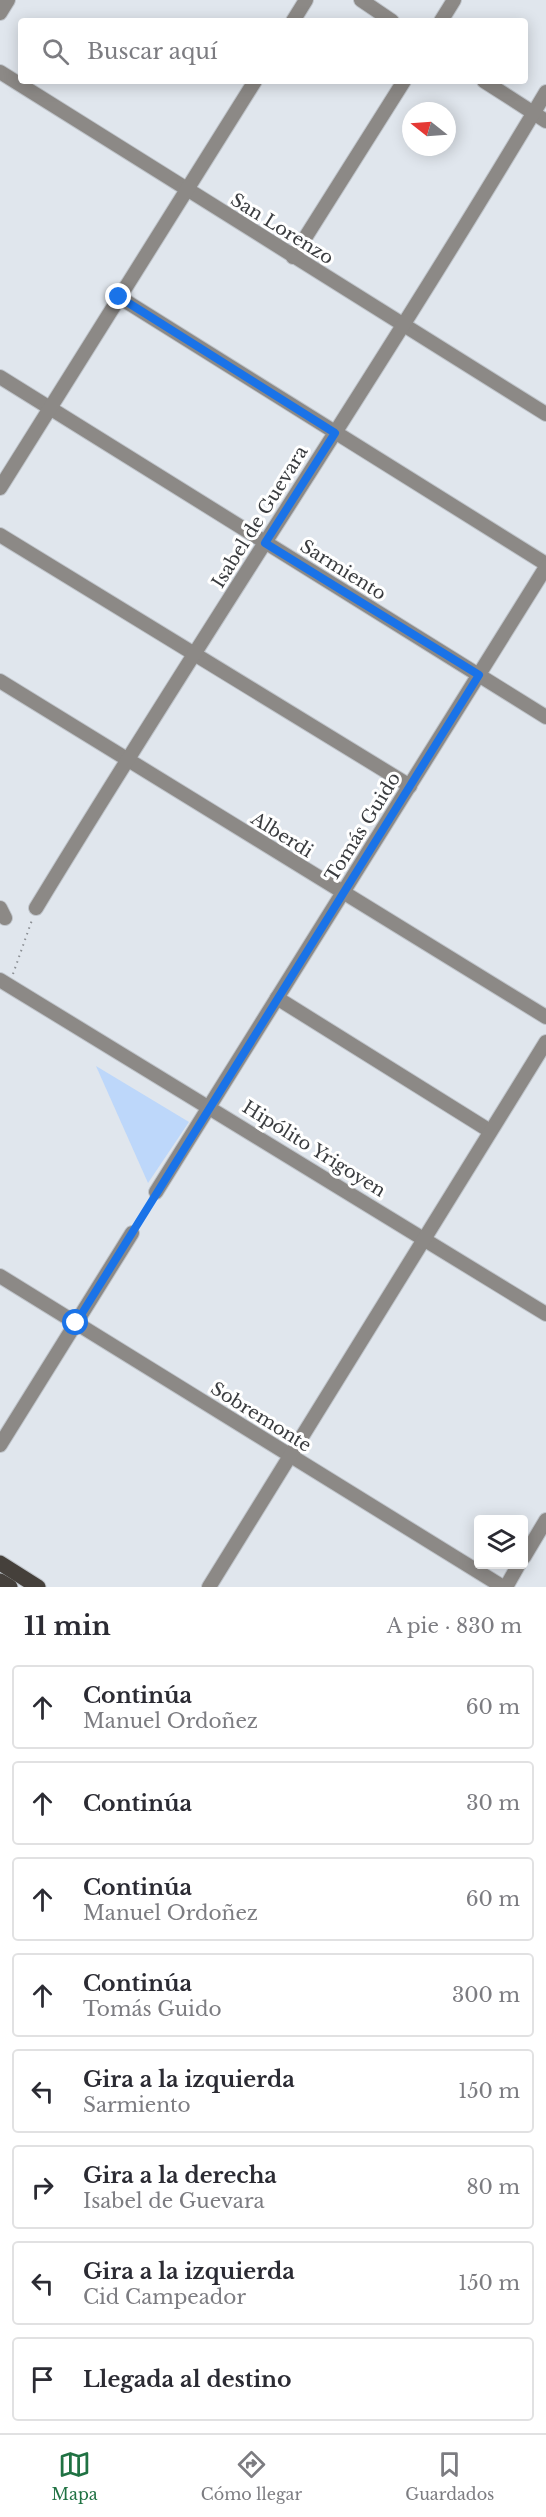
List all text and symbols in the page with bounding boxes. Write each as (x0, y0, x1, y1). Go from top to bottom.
search box (18, 18, 528, 84)
icon: search (39, 35, 72, 68)
text: Buscar aquí (87, 38, 218, 65)
north arrow (402, 102, 456, 156)
street label: San Lorenzo (227, 189, 337, 269)
route end (105, 283, 131, 309)
street label: Isabel de Guevara (207, 442, 313, 592)
street label: Sarmiento (296, 535, 390, 605)
street label: Tomás Guido (321, 768, 405, 886)
street label: Alberdi (246, 807, 317, 862)
street label: Hipólito Yrigoyen (238, 1096, 390, 1202)
route start (62, 1309, 88, 1335)
street label: Sobremonte (207, 1377, 315, 1457)
map controls (474, 1515, 528, 1569)
button: layers (474, 1515, 528, 1569)
text: 11 min (24, 1610, 111, 1642)
text: A pie · 830 m (387, 1614, 522, 1638)
text: Continúa (83, 1682, 192, 1709)
icon: ahead (26, 1691, 59, 1724)
text: 60 m (466, 1695, 520, 1719)
text: Manuel Ordoñez (83, 1709, 258, 1733)
icon: ahead (26, 1787, 59, 1820)
text: Continúa (83, 1790, 192, 1817)
text: 30 m (466, 1791, 520, 1815)
text: Continúa (83, 1874, 192, 1901)
icon: ahead (26, 1883, 59, 1916)
text: 60 m (466, 1887, 520, 1911)
text: Manuel Ordoñez (83, 1901, 258, 1925)
text: Continúa (83, 1970, 192, 1997)
icon: ahead (26, 1979, 59, 2012)
text: 300 m (452, 1983, 520, 2007)
text: Tomás Guido (83, 1997, 221, 2021)
text: Gira a la izquierda (83, 2066, 295, 2093)
icon: left (26, 2075, 59, 2108)
text: 150 m (458, 2079, 520, 2103)
text: Sarmiento (83, 2093, 191, 2117)
text: Gira a la derecha (83, 2162, 277, 2189)
icon: right (26, 2171, 59, 2204)
text: 80 m (466, 2175, 520, 2199)
text: Isabel de Guevara (83, 2189, 265, 2213)
text: Gira a la izquierda (83, 2258, 295, 2285)
icon: left (26, 2267, 59, 2300)
text: 150 m (458, 2271, 520, 2295)
text: Cid Campeador (83, 2285, 246, 2309)
icon: arrive (26, 2363, 59, 2396)
text: Llegada al destino (83, 2366, 292, 2393)
tab: Mapa (52, 2448, 98, 2504)
tab: Cómo llegar (201, 2448, 302, 2504)
tab: Guardados (405, 2448, 494, 2504)

